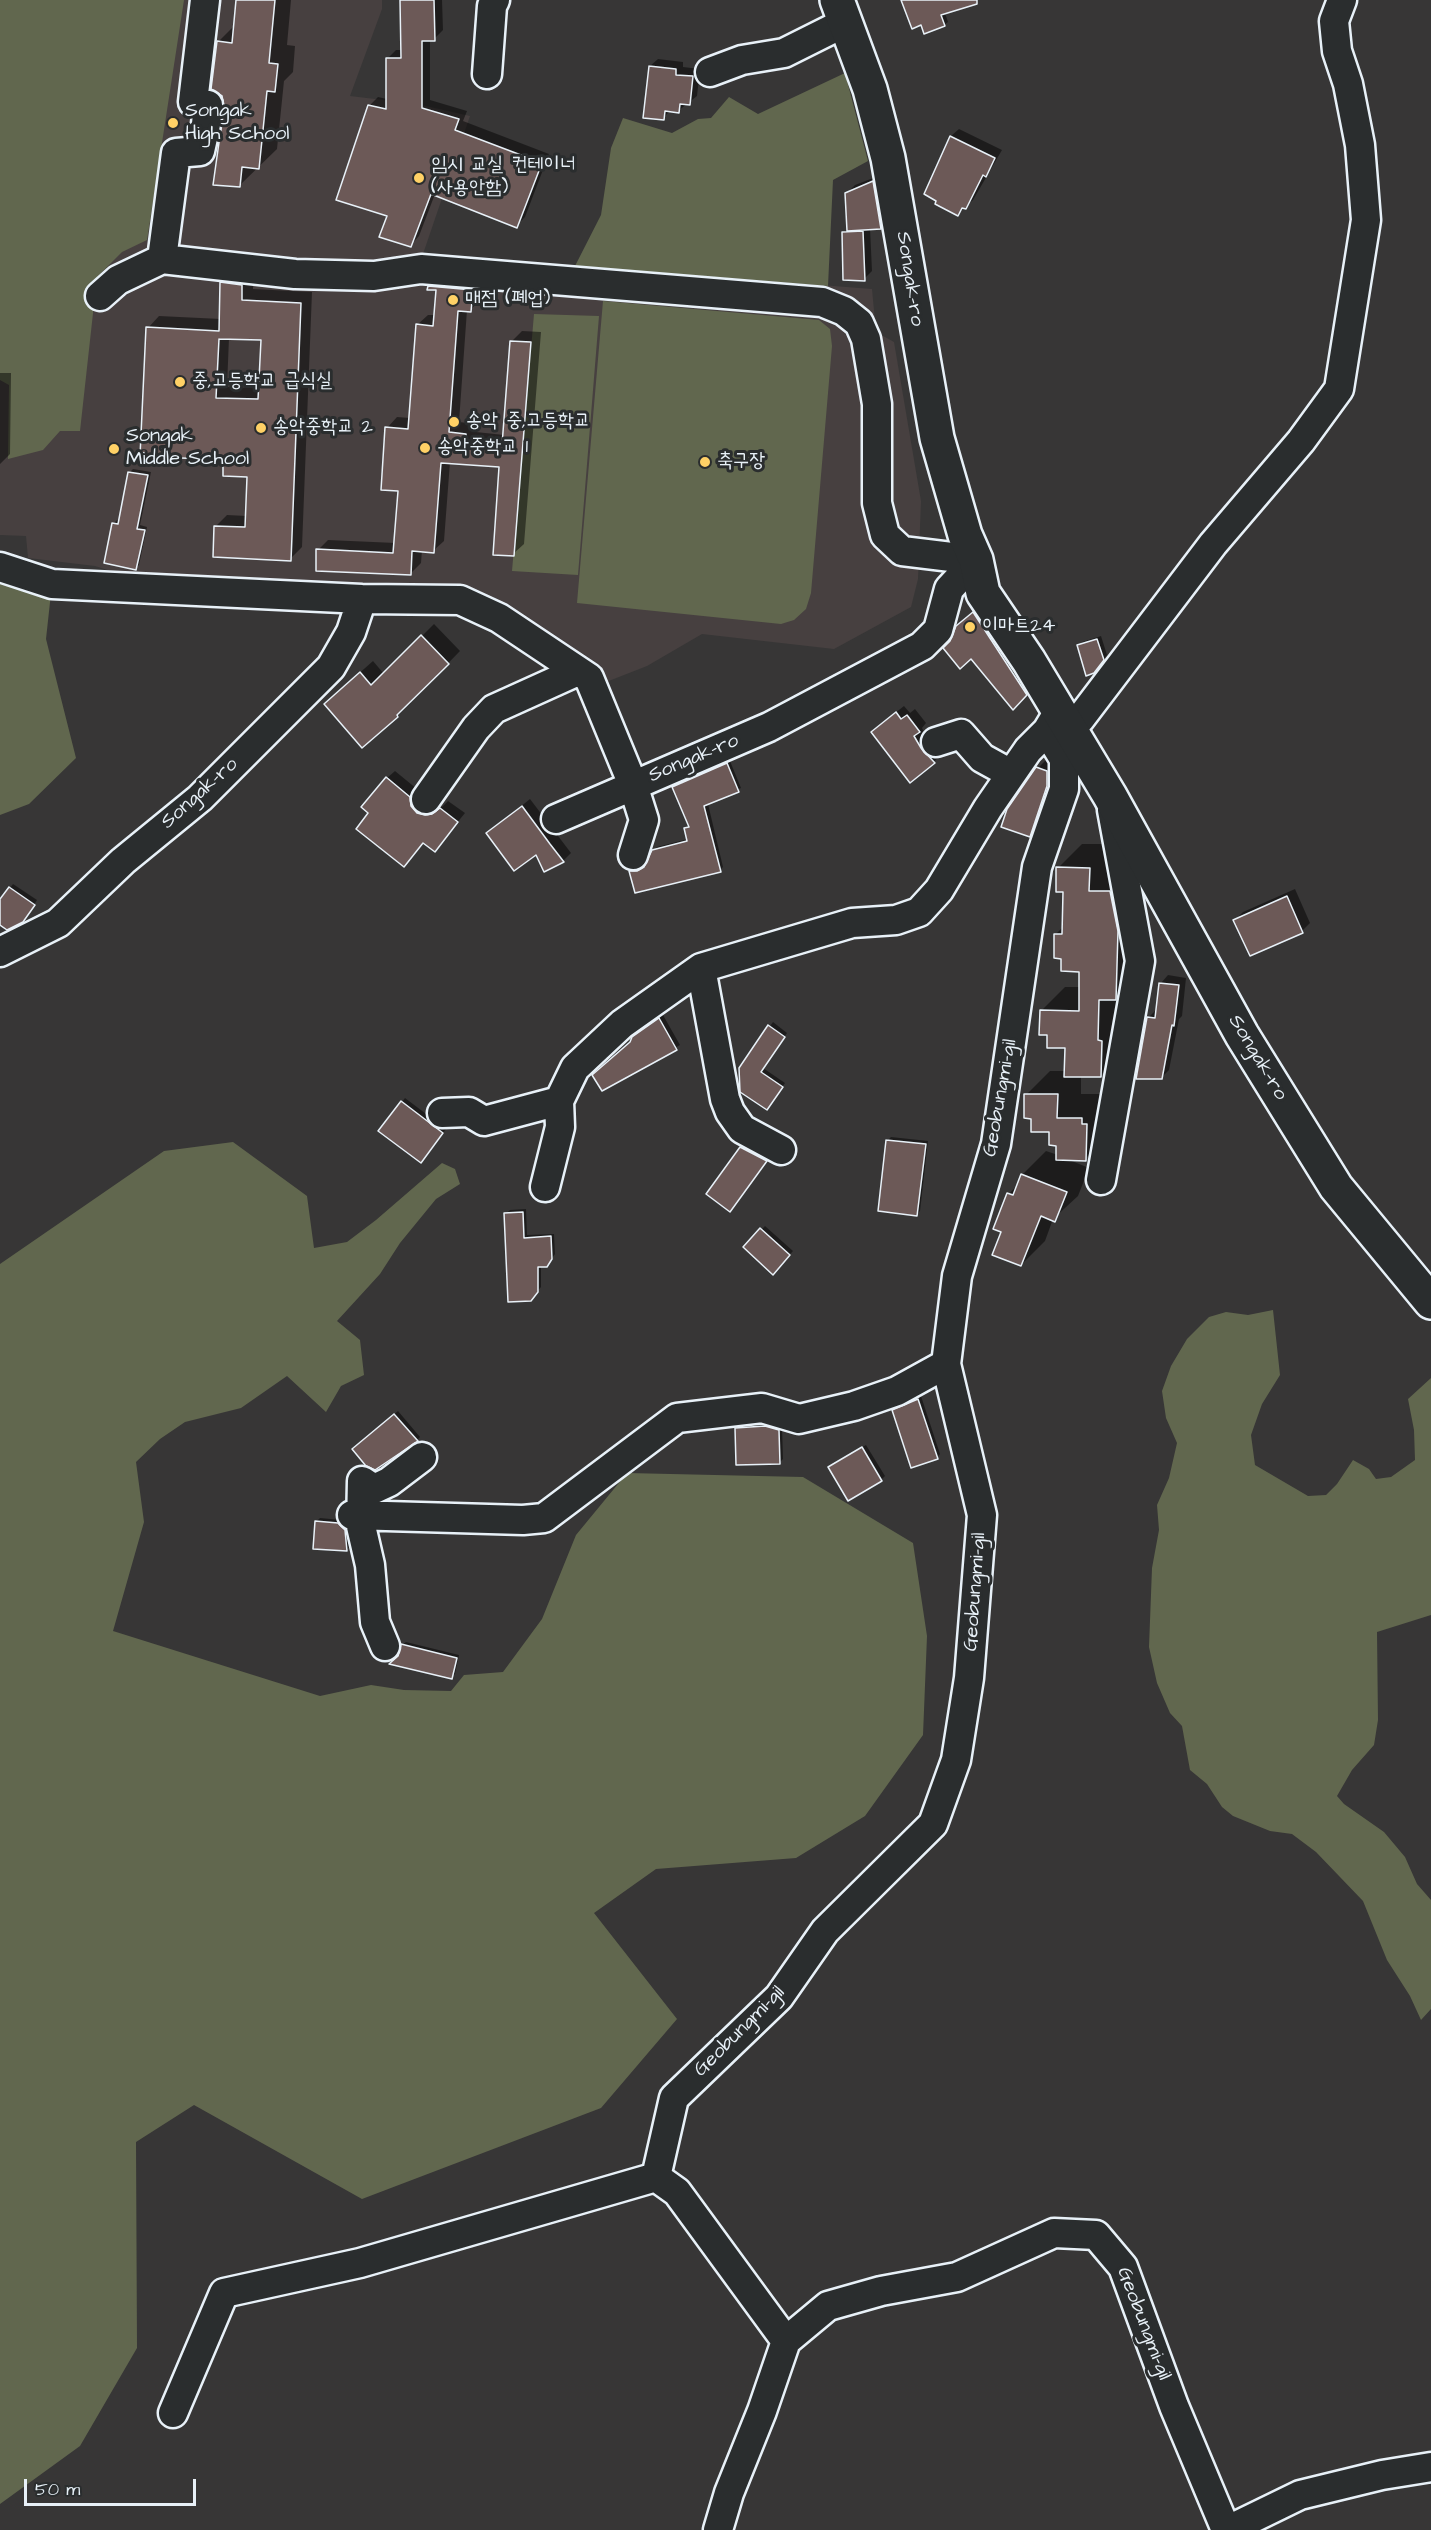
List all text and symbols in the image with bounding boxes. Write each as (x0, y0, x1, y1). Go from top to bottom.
place label: Songak High School (185, 100, 289, 147)
marker: Songak High School (166, 116, 180, 130)
place label: 임시 교실 컨테이너 (사용안함) (431, 154, 576, 201)
marker: 임시 교실 컨테이너 (사용안함) (412, 171, 426, 185)
street label: Songak-ro (890, 230, 928, 328)
place label: 매점 (폐업) (465, 288, 550, 312)
marker: 매점 (폐업) (446, 293, 460, 307)
place label: 중,고등학교 급식실 (192, 370, 332, 394)
marker: 중,고등학교 급식실 (173, 375, 187, 389)
place label: 송악 중,고등학교 (466, 410, 590, 434)
marker: 송악 중,고등학교 (447, 415, 461, 429)
place label: 송악중학교 2 (273, 416, 373, 440)
marker: 송악중학교 2 (254, 421, 268, 435)
place label: Songak Middle School (126, 425, 249, 472)
place label: 송악중학교 1 (437, 436, 528, 460)
marker: 송악중학교 1 (418, 441, 432, 455)
marker: Songak Middle School (107, 442, 121, 456)
place label: 축구장 (717, 450, 765, 474)
marker: 축구장 (698, 455, 712, 469)
place label: 이마트24 (982, 615, 1055, 639)
marker: 이마트24 (963, 620, 977, 634)
street label: Songak-ro (645, 729, 743, 789)
street label: Songak-ro (157, 753, 243, 835)
street label: Songak-ro (1222, 1011, 1292, 1105)
street label: Geobungmi-gil (979, 1037, 1023, 1159)
street label: Geobungmi-gil (960, 1532, 992, 1652)
street label: Geobungmi-gil (689, 1981, 791, 2083)
street label: Geobungmi-gil (1110, 2264, 1176, 2384)
scale bar (27, 2467, 200, 2505)
text: 50 m (35, 2477, 80, 2502)

